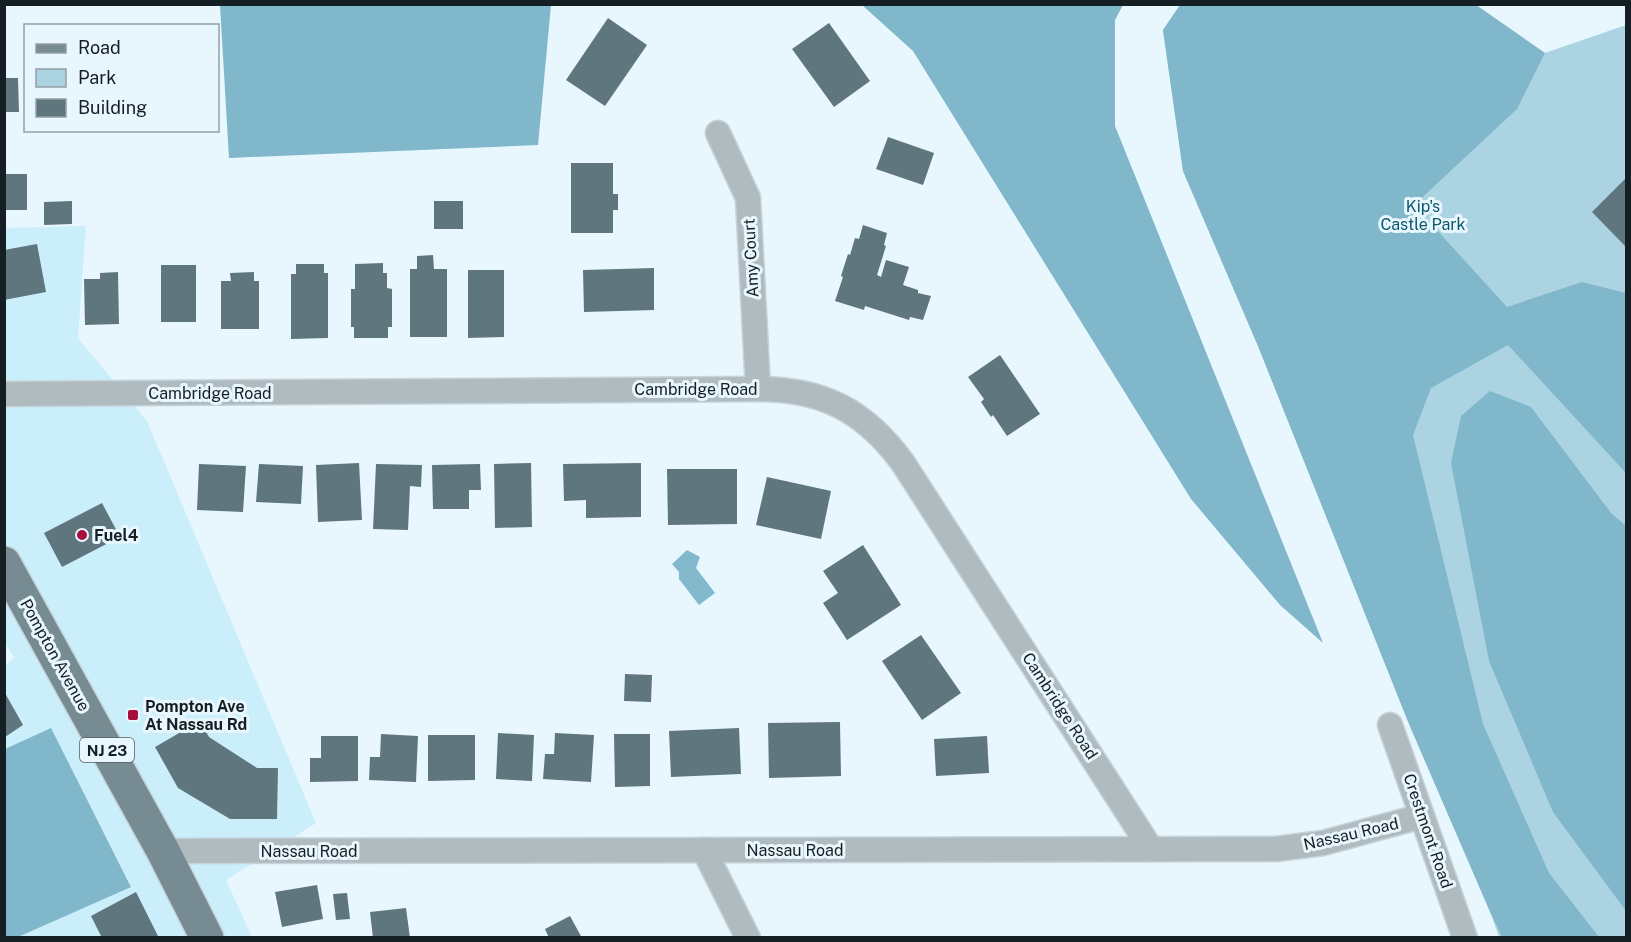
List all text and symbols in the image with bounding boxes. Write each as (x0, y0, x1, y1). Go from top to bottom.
legend (24, 24, 219, 132)
text: Road (78, 37, 121, 58)
text: Park (78, 67, 116, 88)
text: Building (78, 97, 147, 118)
park label: Kip's Castle Park (1380, 197, 1466, 234)
street label: Amy Court (739, 218, 763, 298)
street label: Cambridge Road (634, 380, 758, 399)
street label: Cambridge Road (148, 384, 272, 403)
place label: Fuel4 (94, 526, 139, 545)
marker: Fuel4 (75, 528, 89, 542)
street label: Pompton Avenue (16, 596, 94, 714)
street label: Cambridge Road (1018, 649, 1102, 763)
place label: Pompton Ave At Nassau Rd (145, 697, 247, 734)
marker: Pompton Ave At Nassau Rd (126, 708, 140, 722)
road number: NJ 23 (80, 738, 134, 762)
street label: Crestmont Road (1399, 771, 1457, 891)
street label: Nassau Road (1302, 814, 1400, 854)
street label: Nassau Road (747, 841, 843, 860)
street label: Nassau Road (261, 842, 357, 861)

